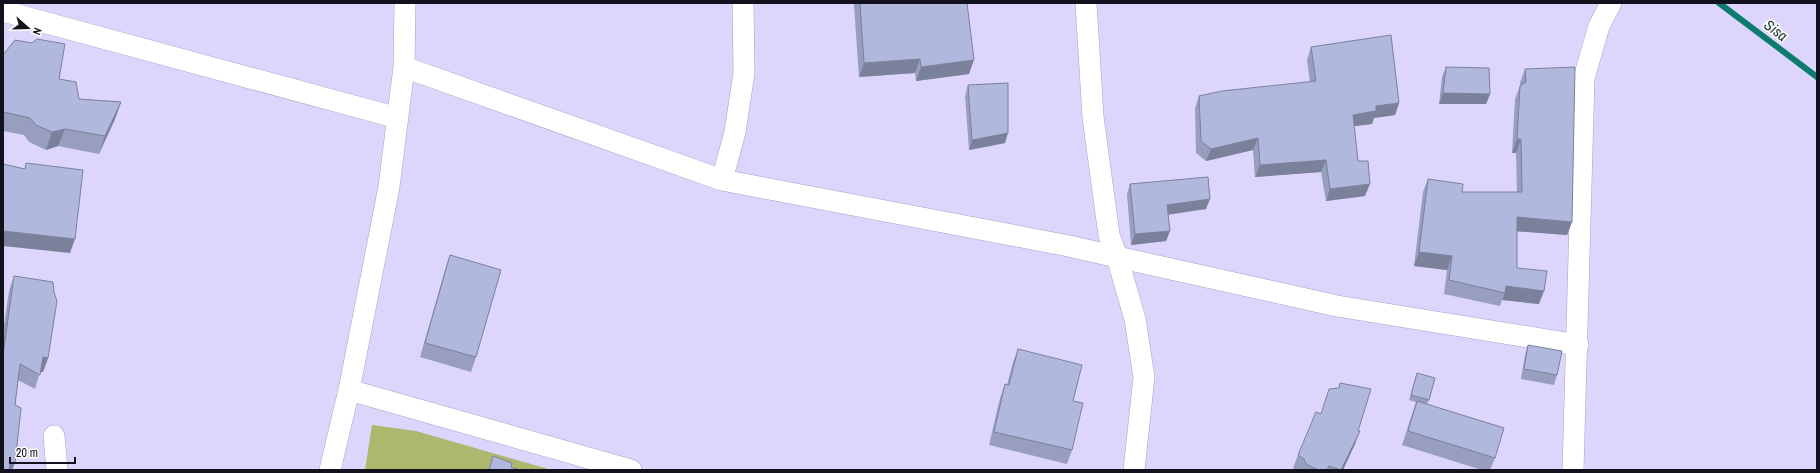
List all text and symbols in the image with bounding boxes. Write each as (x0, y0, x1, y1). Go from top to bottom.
north arrow (8, 8, 48, 48)
water label: Sisa (1760, 14, 1792, 46)
text: N (30, 26, 45, 37)
scale bar (10, 439, 75, 465)
text: 20 m (16, 445, 38, 461)

